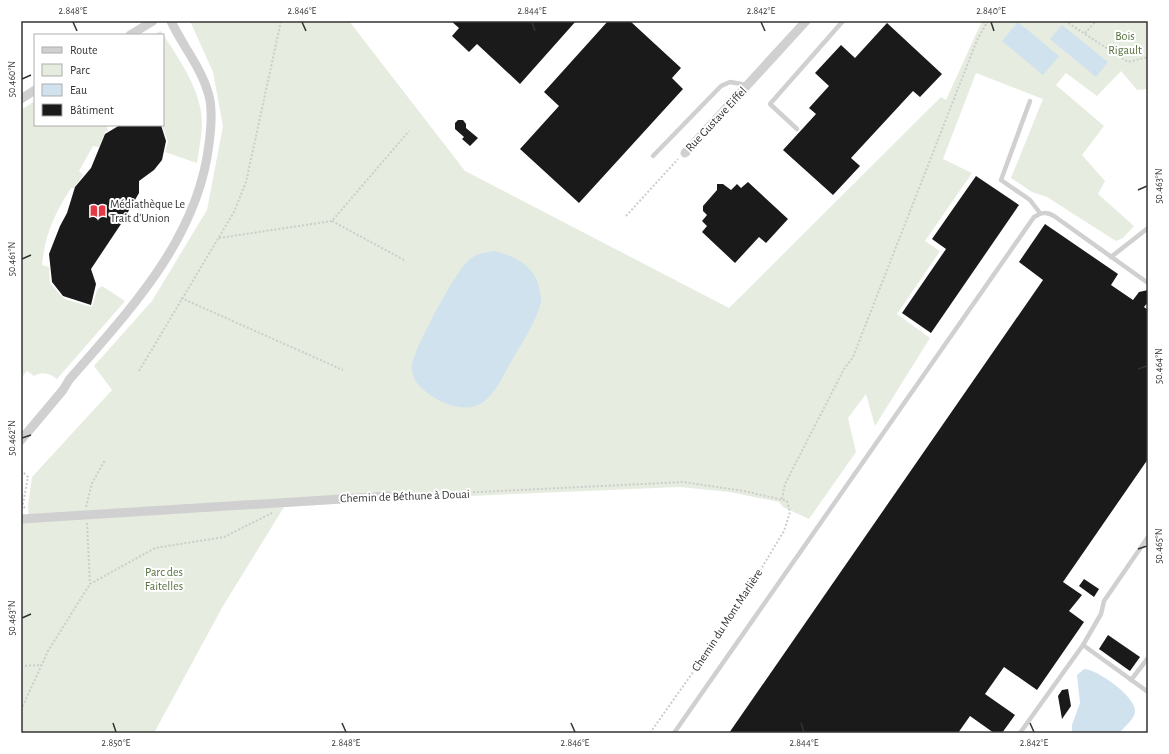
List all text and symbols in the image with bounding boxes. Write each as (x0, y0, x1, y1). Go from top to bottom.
text: 2.848°E (59, 6, 88, 16)
text: 2.846°E (288, 6, 317, 16)
text: 2.844°E (518, 6, 547, 16)
text: 2.842°E (747, 6, 776, 16)
text: 2.840°E (976, 6, 1006, 16)
park label: Bois Rigault (1108, 30, 1142, 56)
legend (34, 34, 164, 126)
text: Route (70, 44, 97, 56)
text: 50.460°N (7, 61, 17, 97)
text: Parc (70, 64, 90, 76)
text: Eau (70, 84, 87, 96)
street label: Rue Gustave Eiffel (683, 84, 749, 154)
text: Bâtiment (70, 104, 114, 116)
text: 50.463°N (1154, 168, 1164, 204)
place label: Médiathèque Le Trait d'Union (110, 198, 185, 224)
library icon: Médiathèque Le Trait d'Union (89, 202, 107, 220)
text: 50.461°N (7, 242, 17, 276)
text: 50.464°N (1154, 348, 1164, 384)
text: 50.462°N (7, 420, 17, 456)
street label: Chemin de Béthune à Douai (340, 488, 470, 504)
text: 50.465°N (1154, 528, 1164, 564)
park label: Parc des Faitelles (145, 566, 183, 592)
street label: Chemin du Mont Marlière (689, 567, 765, 673)
text: 50.463°N (7, 600, 17, 636)
text: 2.850°E (102, 738, 131, 748)
text: 2.848°E (332, 738, 361, 748)
text: 2.846°E (561, 738, 590, 748)
text: 2.844°E (790, 738, 819, 748)
text: 2.842°E (1020, 738, 1049, 748)

